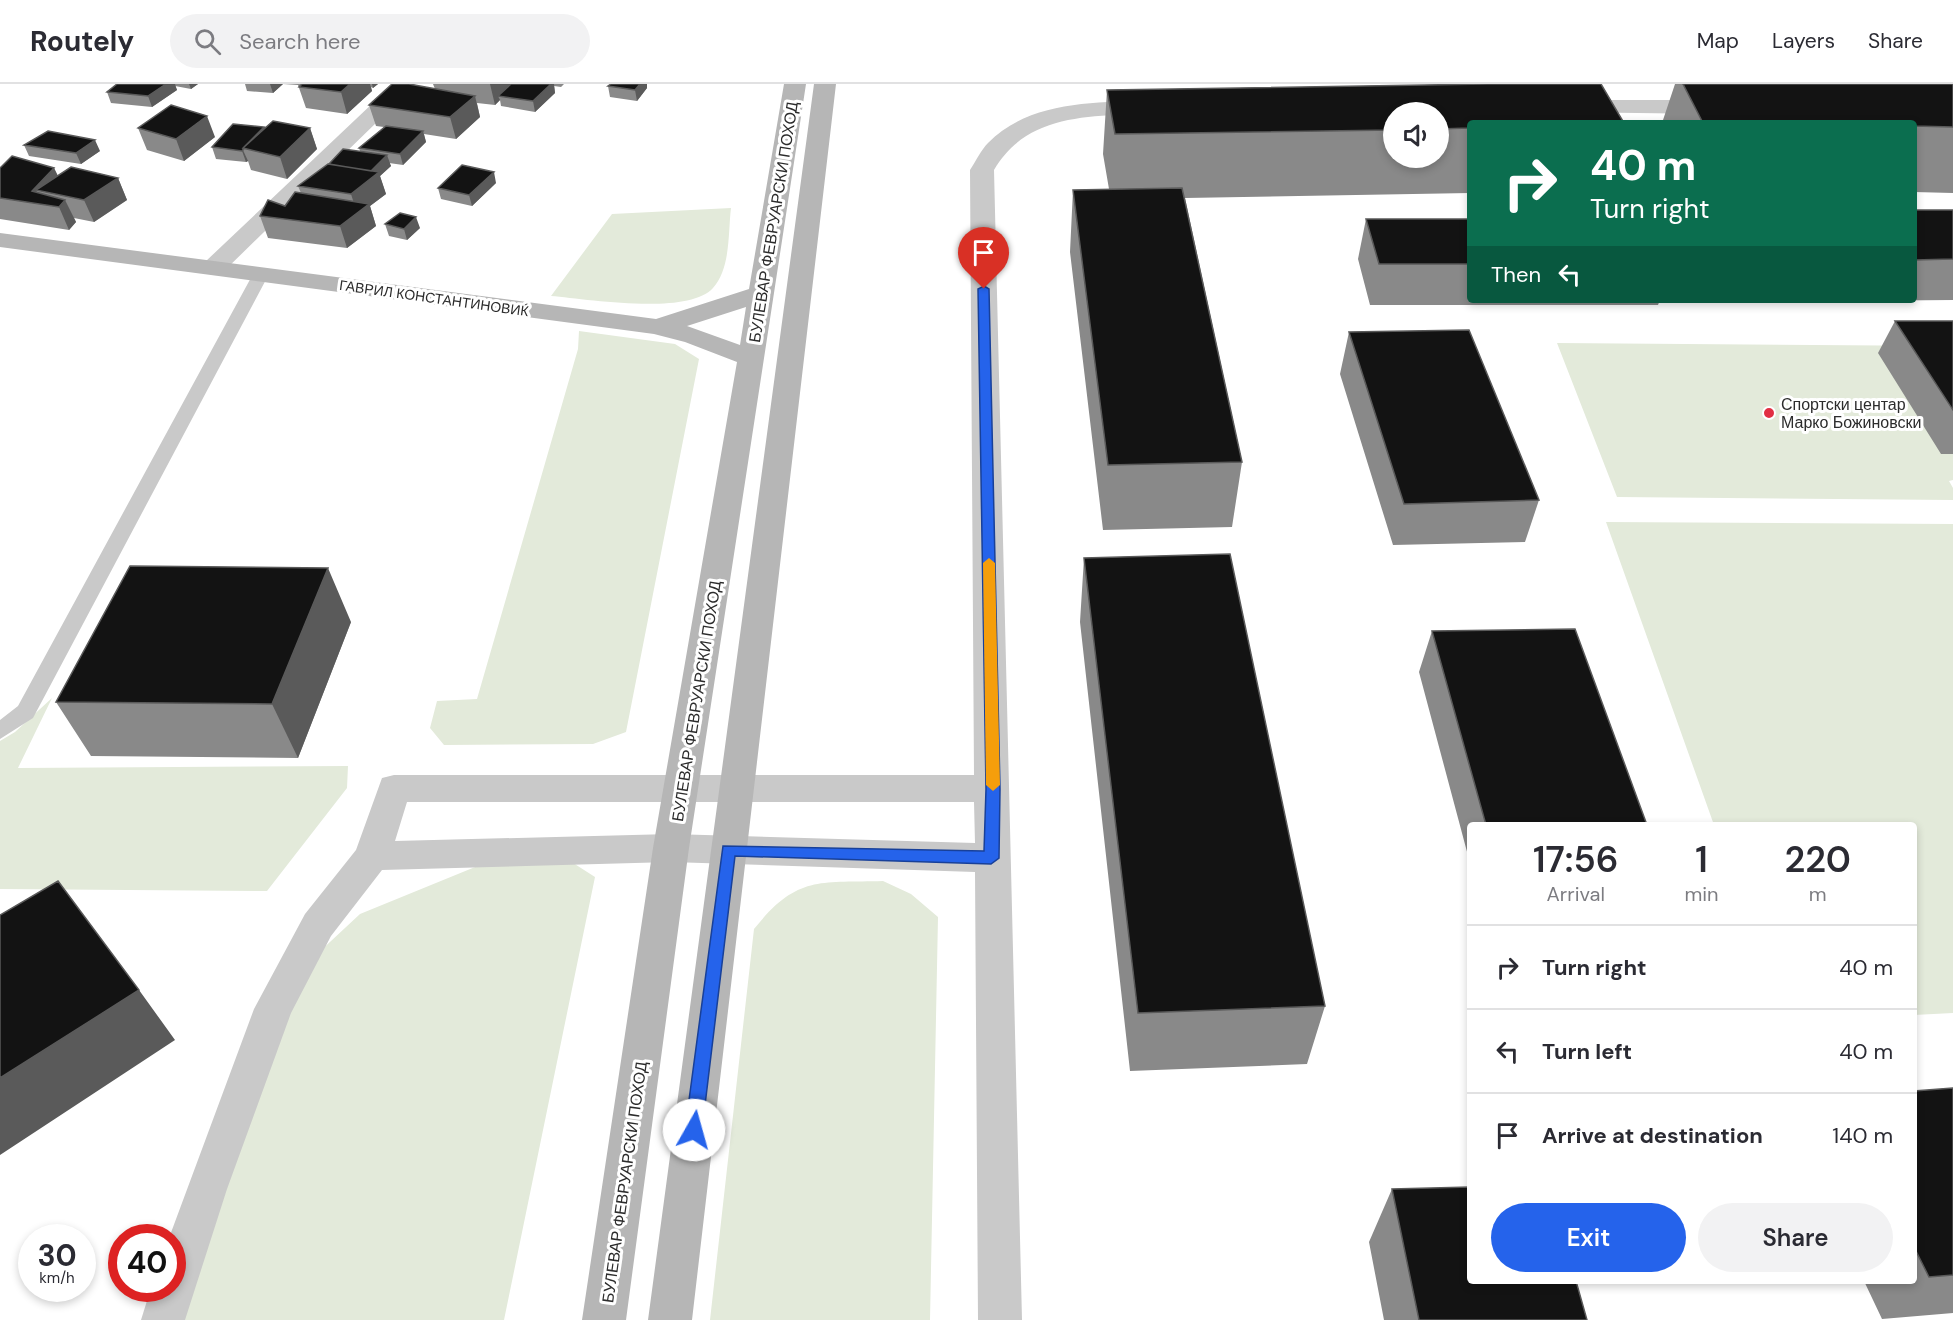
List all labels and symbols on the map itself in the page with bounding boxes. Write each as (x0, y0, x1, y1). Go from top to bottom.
street label: БУЛЕВАР ФЕВРУАРСКИ ПОХОД (744, 100, 803, 344)
pin (958, 227, 1009, 289)
street label: ГАВРИЛ КОНСТАНТИНОВИЌ (338, 276, 531, 320)
place label: Спортски центар Марко Божиновски (1781, 394, 1922, 433)
marker: Спортски центар Марко Божиновски (1762, 406, 1776, 420)
street label: БУЛЕВАР ФЕВРУАРСКИ ПОХОД (667, 579, 726, 823)
street label: БУЛЕВАР ФЕВРУАРСКИ ПОХОД (597, 1060, 652, 1304)
position arrow (662, 1098, 726, 1162)
speed limit sign: 40 (108, 1224, 186, 1302)

